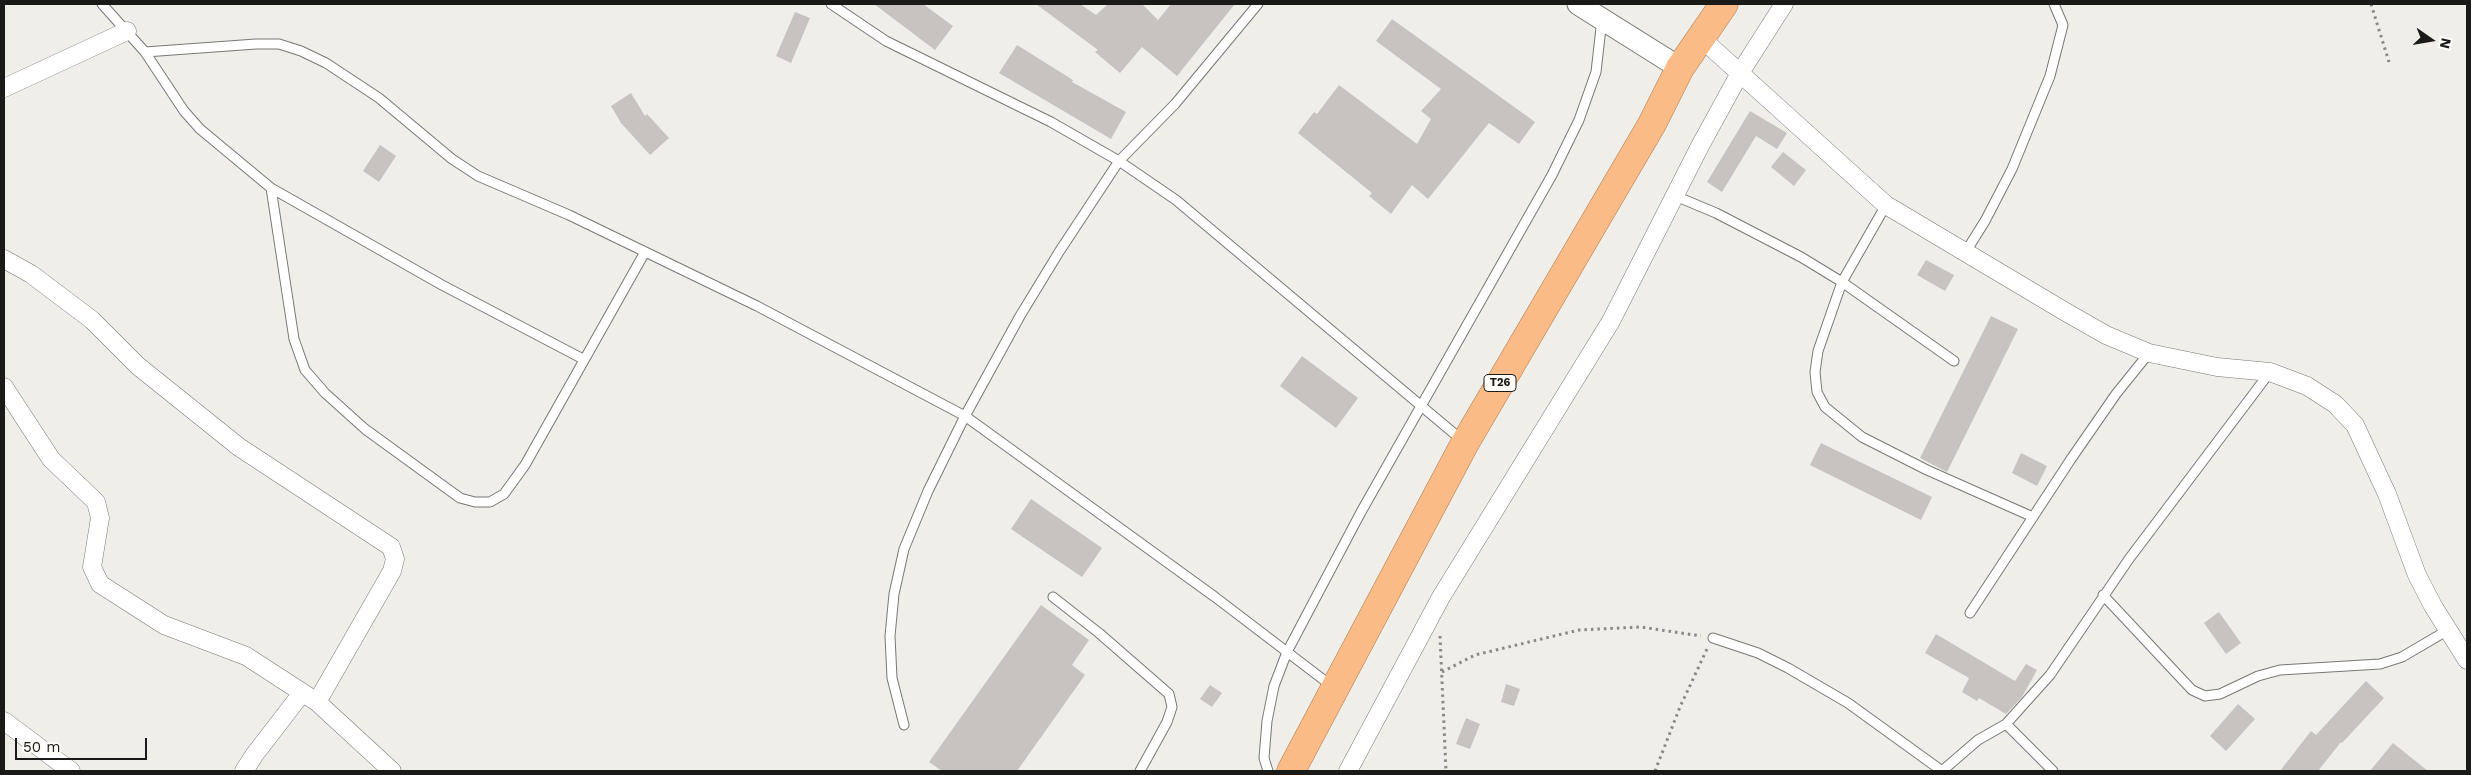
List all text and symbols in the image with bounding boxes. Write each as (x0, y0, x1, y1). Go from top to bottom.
north arrow (2406, 15, 2456, 65)
text: N (2437, 37, 2455, 50)
road number: T26 (1484, 374, 1516, 392)
scale bar (18, 728, 150, 760)
text: 50 m (23, 738, 60, 756)

